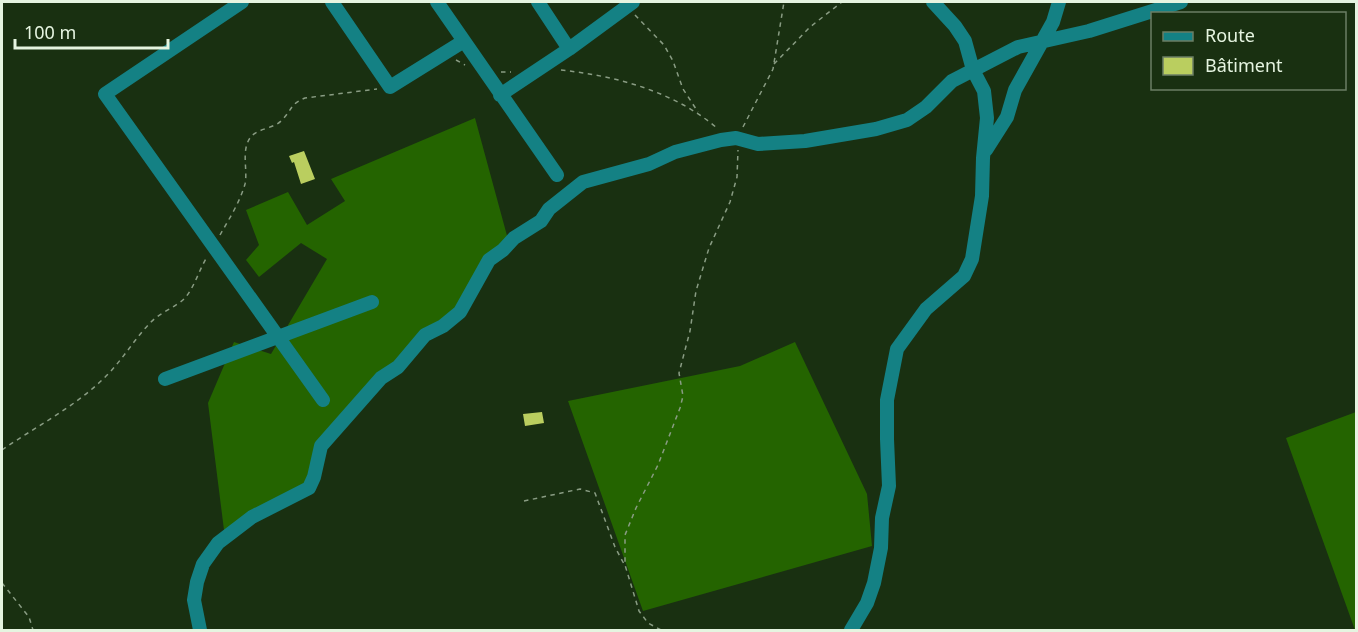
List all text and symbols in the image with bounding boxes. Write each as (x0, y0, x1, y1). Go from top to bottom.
scale bar (15, 12, 168, 50)
legend (1151, 12, 1346, 90)
text: 100 m (24, 20, 76, 44)
text: Route (1205, 23, 1255, 47)
text: Bâtiment (1205, 53, 1283, 77)

